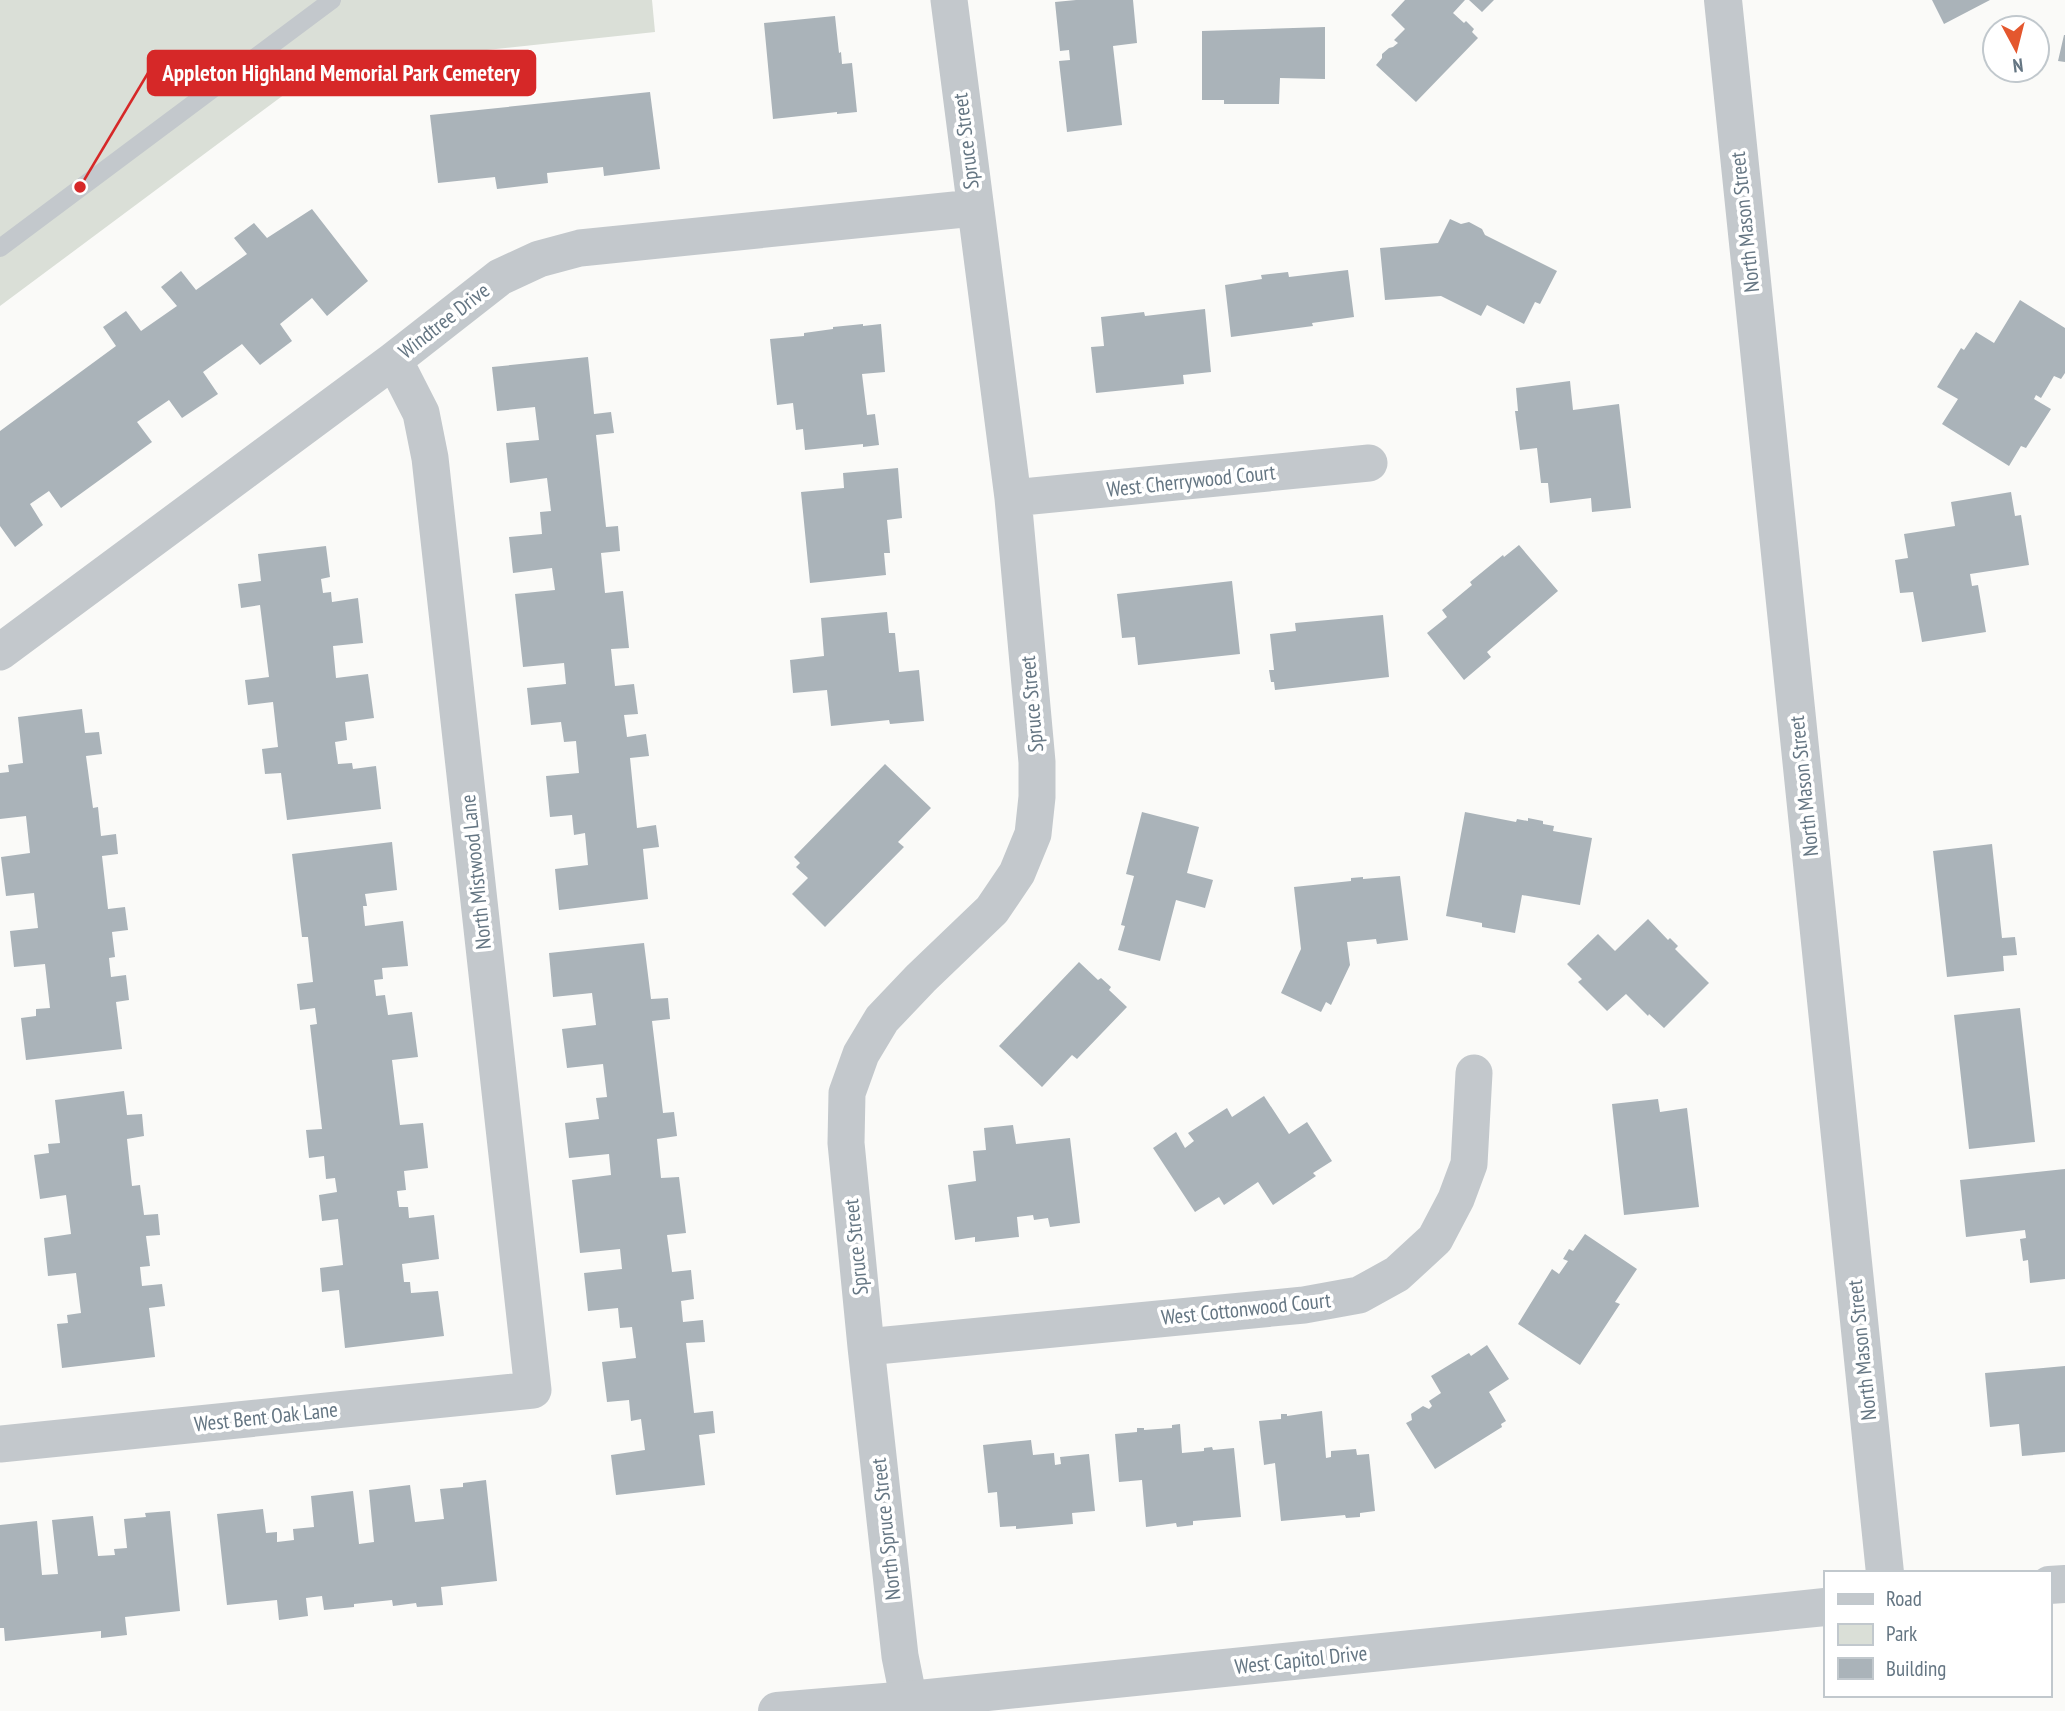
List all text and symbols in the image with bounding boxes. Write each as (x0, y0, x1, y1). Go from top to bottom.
north arrow (1981, 14, 2051, 84)
callout: Appleton Highland Memorial Park Cemetery (148, 51, 535, 95)
text: N (2012, 53, 2025, 78)
text: Appleton Highland Memorial Park Cemetery (161, 58, 520, 87)
street label: Spruce Street (946, 91, 985, 191)
street label: North Mason Street (1724, 150, 1765, 294)
street label: Windtree Drive (393, 277, 495, 365)
street label: West Cherrywood Court (1105, 458, 1277, 503)
street label: Spruce Street (1014, 654, 1049, 753)
street label: North Mason Street (1783, 714, 1824, 858)
street label: North Mistwood Lane (454, 793, 497, 951)
street label: Spruce Street (837, 1197, 874, 1297)
street label: North Mason Street (1841, 1278, 1882, 1422)
street label: West Cottonwood Court (1160, 1286, 1332, 1331)
street label: West Bent Oak Lane (193, 1396, 339, 1437)
street label: North Spruce Street (865, 1456, 906, 1601)
legend (1824, 1571, 2051, 1697)
text: Road (1886, 1585, 1922, 1612)
text: Park (1886, 1620, 1917, 1647)
street label: West Capitol Drive (1233, 1639, 1368, 1680)
text: Building (1886, 1655, 1946, 1682)

